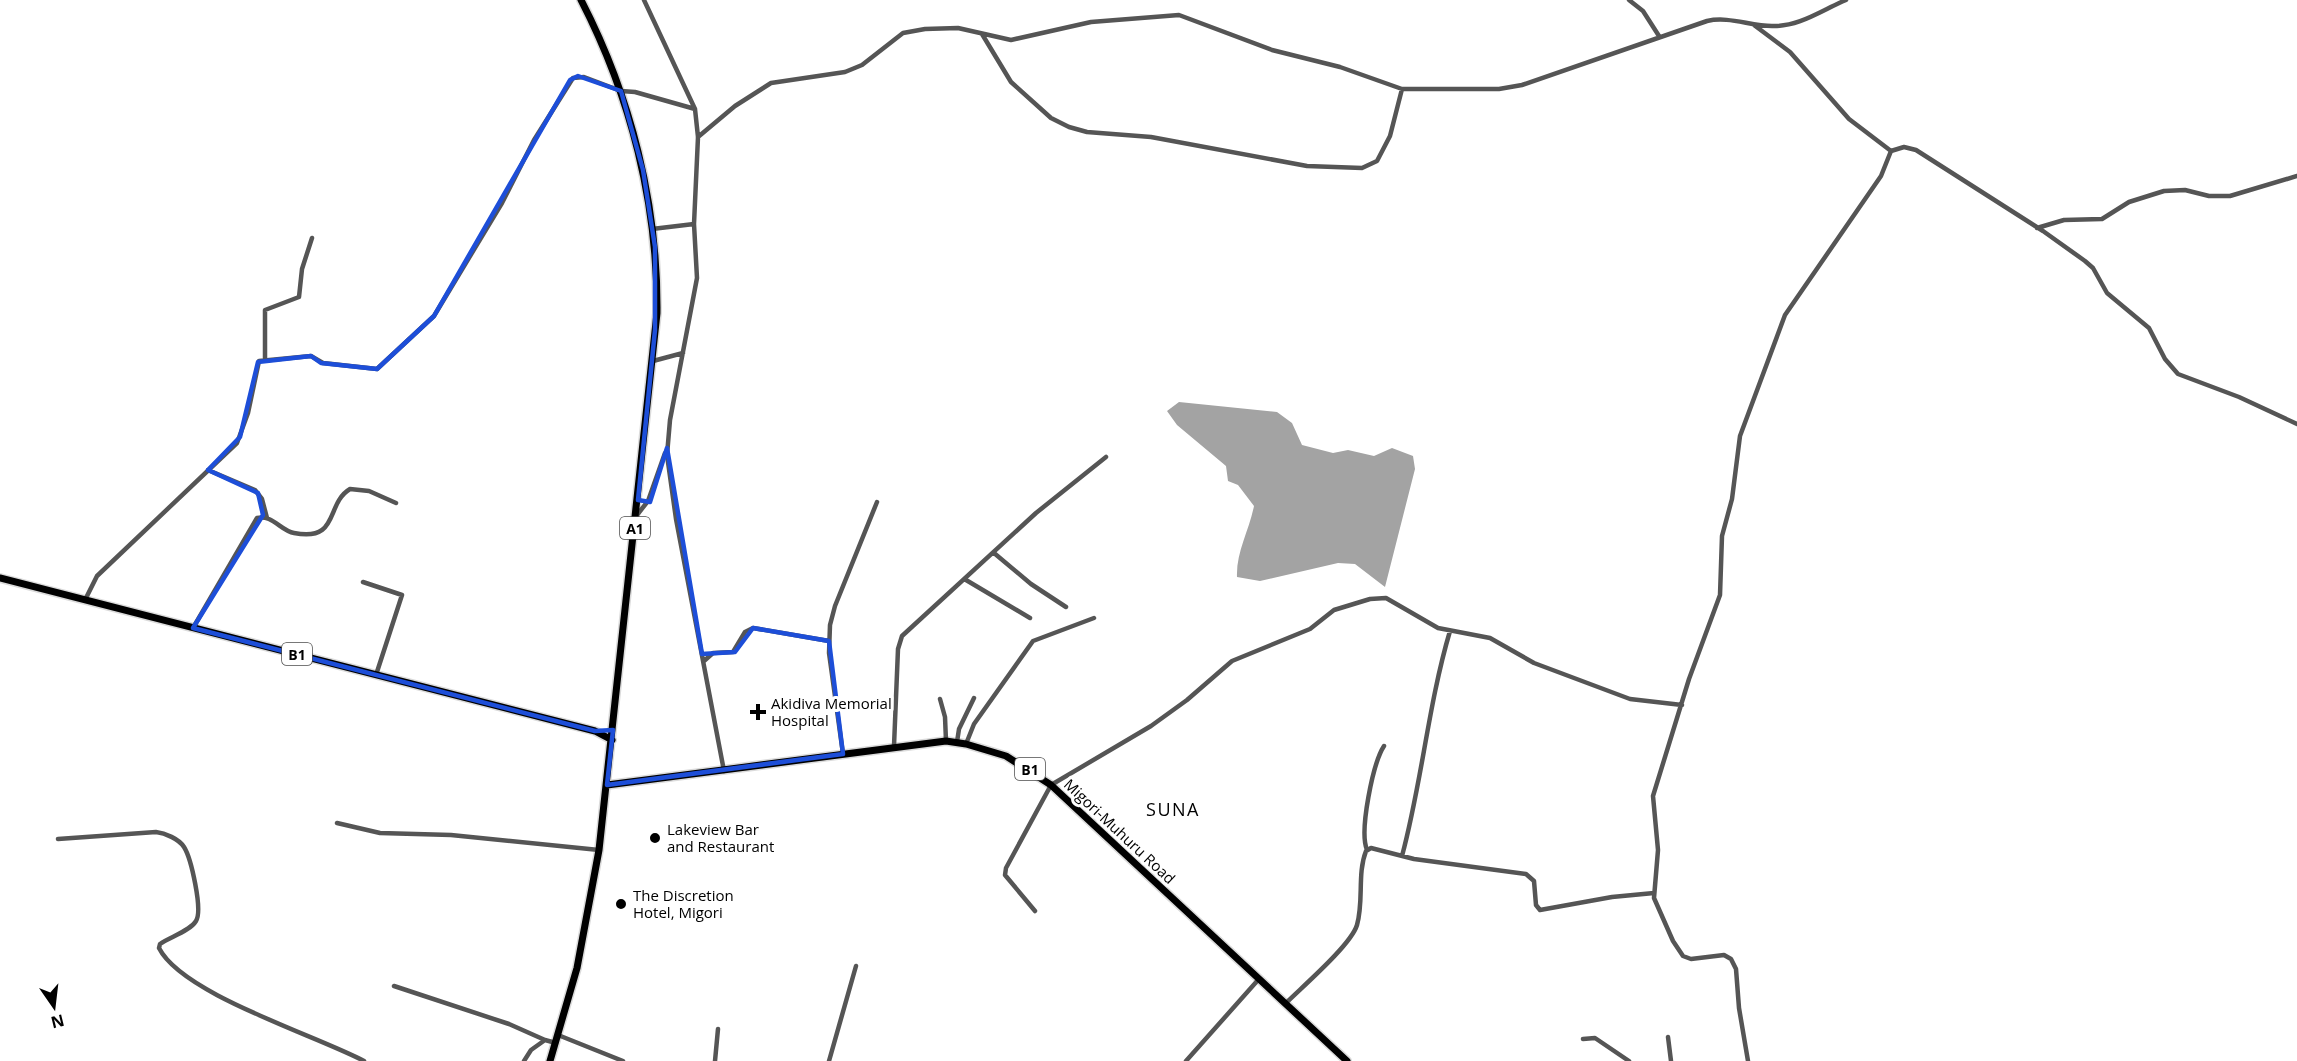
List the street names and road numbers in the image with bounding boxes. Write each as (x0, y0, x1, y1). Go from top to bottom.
road number: A1 (620, 517, 650, 539)
road number: B1 (282, 643, 312, 665)
road number: B1 (1015, 758, 1045, 780)
street label: Migori-Muhuru Road (1060, 774, 1180, 888)

